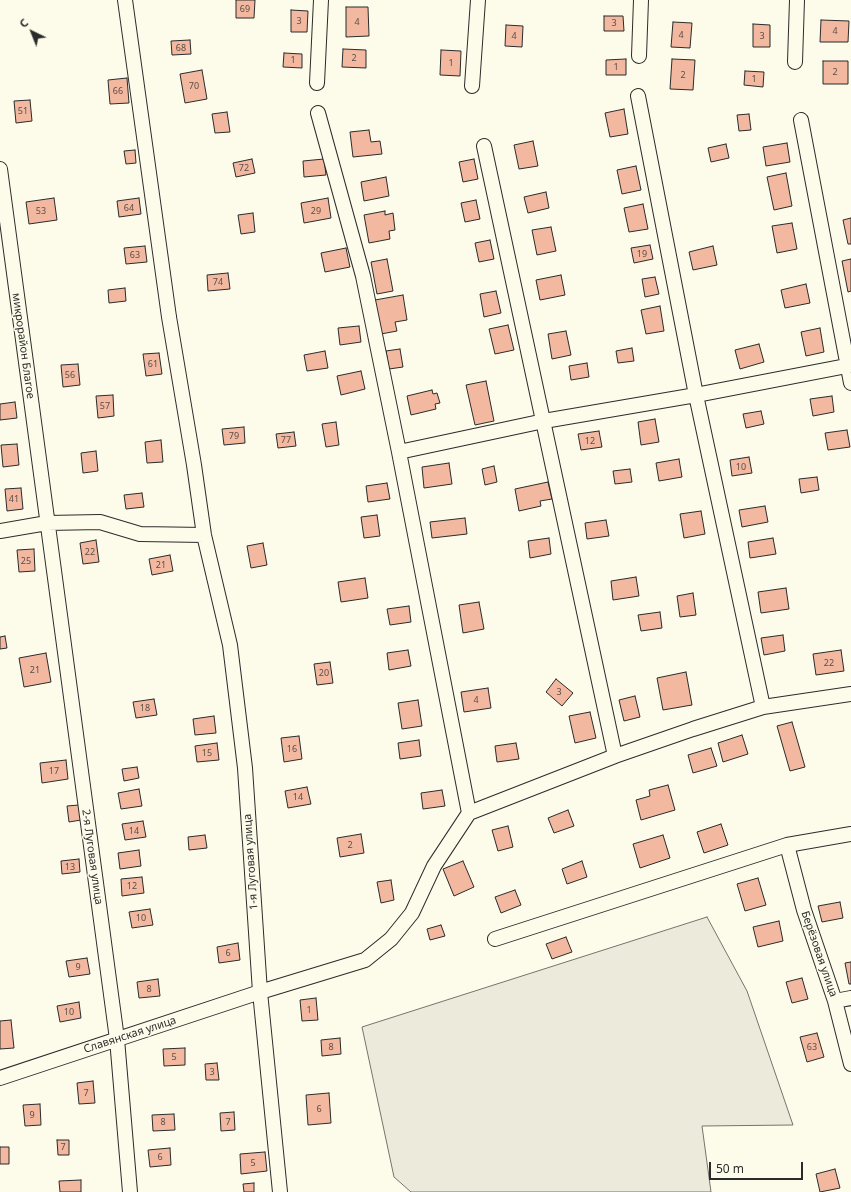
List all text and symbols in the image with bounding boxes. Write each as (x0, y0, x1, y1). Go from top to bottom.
house number: 69 (240, 4, 250, 14)
north arrow (12, 12, 52, 52)
text: С (16, 15, 31, 31)
house number: 3 (296, 16, 302, 26)
house number: 4 (354, 17, 360, 27)
house number: 3 (611, 18, 617, 28)
house number: 4 (832, 26, 838, 36)
house number: 4 (678, 30, 684, 40)
house number: 4 (511, 31, 517, 41)
house number: 3 (759, 31, 765, 41)
house number: 68 (176, 43, 186, 53)
house number: 2 (351, 53, 357, 63)
house number: 1 (290, 55, 296, 65)
house number: 1 (448, 58, 454, 68)
house number: 1 (613, 62, 619, 72)
house number: 2 (832, 67, 838, 77)
house number: 2 (680, 70, 686, 80)
house number: 1 (751, 74, 757, 84)
house number: 70 (189, 81, 199, 91)
house number: 66 (113, 86, 123, 96)
house number: 51 (18, 106, 28, 116)
house number: 72 (239, 163, 249, 173)
house number: 64 (124, 203, 134, 213)
house number: 53 (36, 206, 46, 216)
house number: 29 (311, 206, 321, 216)
house number: 19 (637, 249, 647, 259)
house number: 63 (130, 250, 140, 260)
house number: 74 (213, 277, 223, 287)
street label: микрорайон Благое (9, 292, 37, 400)
house number: 61 (148, 359, 158, 369)
house number: 56 (65, 370, 75, 380)
house number: 57 (100, 401, 110, 411)
house number: 79 (229, 431, 239, 441)
house number: 77 (281, 435, 291, 445)
house number: 12 (585, 436, 595, 446)
house number: 10 (736, 462, 746, 472)
house number: 41 (9, 494, 19, 504)
house number: 22 (85, 547, 95, 557)
house number: 25 (21, 556, 31, 566)
house number: 21 (156, 560, 166, 570)
house number: 22 (824, 658, 834, 668)
house number: 21 (30, 665, 40, 675)
house number: 20 (319, 668, 329, 678)
house number: 3 (556, 687, 562, 697)
house number: 4 (473, 695, 479, 705)
house number: 18 (140, 703, 150, 713)
house number: 16 (287, 744, 297, 754)
house number: 15 (202, 748, 212, 758)
house number: 17 (49, 766, 59, 776)
house number: 14 (293, 792, 303, 802)
street label: 2-я Луговая улица (79, 808, 105, 906)
street label: 1-я Луговая улица (241, 814, 261, 910)
house number: 14 (129, 826, 139, 836)
house number: 2 (347, 840, 353, 850)
house number: 13 (65, 862, 75, 872)
house number: 12 (127, 881, 137, 891)
street label: Берёзовая улица (798, 909, 840, 999)
house number: 10 (136, 913, 146, 923)
house number: 6 (225, 948, 231, 958)
house number: 9 (75, 962, 81, 972)
house number: 8 (146, 984, 152, 994)
house number: 1 (306, 1005, 312, 1015)
house number: 10 (64, 1007, 74, 1017)
street label: Славянская улица (82, 1014, 178, 1056)
house number: 8 (328, 1042, 334, 1052)
house number: 63 (807, 1042, 817, 1052)
house number: 5 (171, 1052, 177, 1062)
house number: 3 (209, 1067, 215, 1077)
house number: 7 (83, 1088, 89, 1098)
house number: 6 (316, 1104, 322, 1114)
house number: 9 (29, 1110, 35, 1120)
house number: 8 (160, 1117, 166, 1127)
house number: 7 (225, 1117, 231, 1127)
house number: 7 (60, 1142, 66, 1152)
house number: 6 (157, 1152, 163, 1162)
scale bar (711, 1154, 805, 1180)
house number: 5 (250, 1158, 256, 1168)
text: 50 m (716, 1160, 744, 1177)

